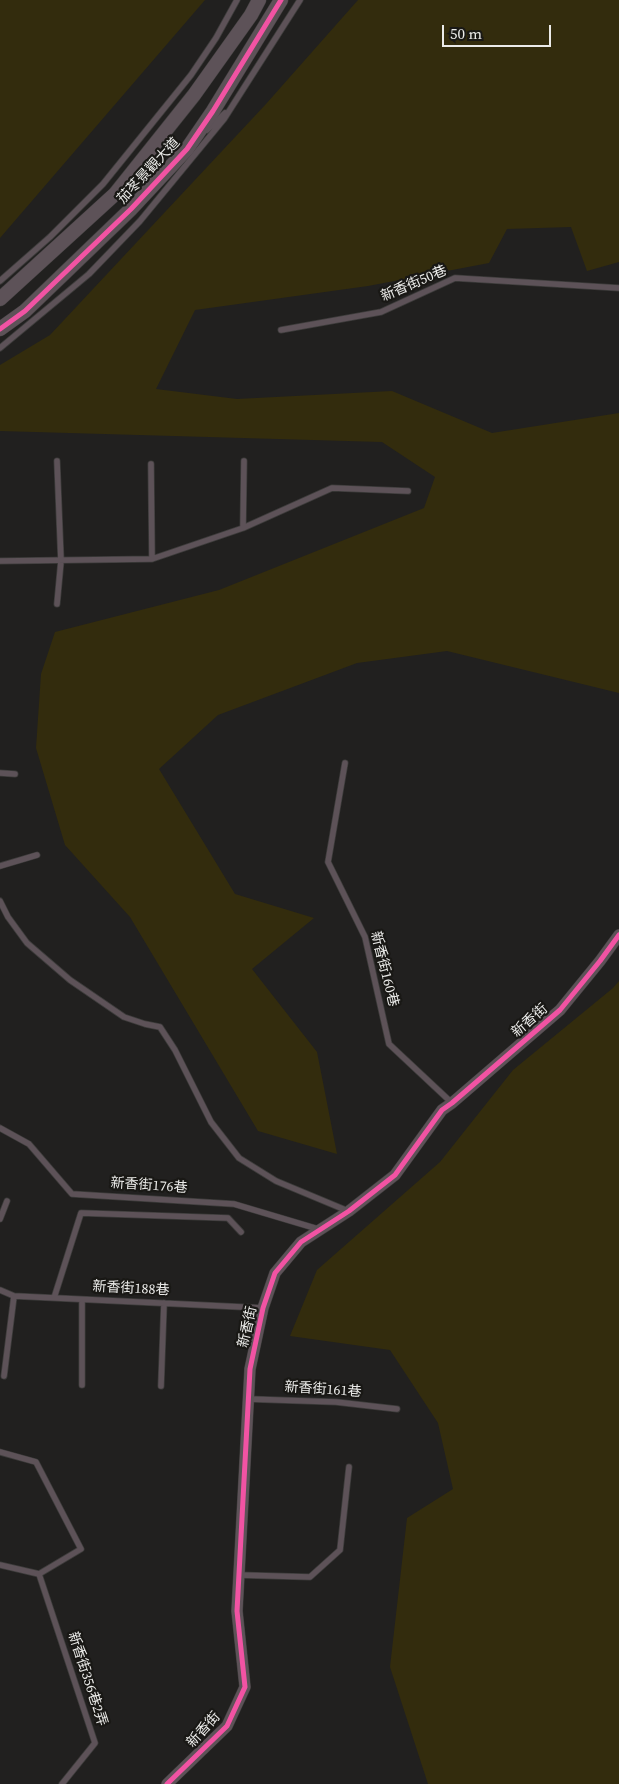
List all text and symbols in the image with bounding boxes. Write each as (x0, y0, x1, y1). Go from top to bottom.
scale bar (444, 15, 553, 47)
text: 50 m (450, 23, 482, 44)
street label: 茄苳景觀大道 (114, 135, 184, 207)
street label: 新香街50巷 (379, 263, 449, 305)
street label: 新香街160巷 (367, 930, 401, 1008)
street label: 新香街 (509, 1001, 551, 1041)
street label: 新香街176巷 (110, 1175, 188, 1197)
street label: 新香街188巷 (92, 1279, 170, 1299)
street label: 新香街 (235, 1305, 261, 1349)
street label: 新香街161巷 (284, 1379, 362, 1401)
street label: 新香街356巷2弄 (64, 1630, 110, 1728)
street label: 新香街 (184, 1709, 224, 1751)

